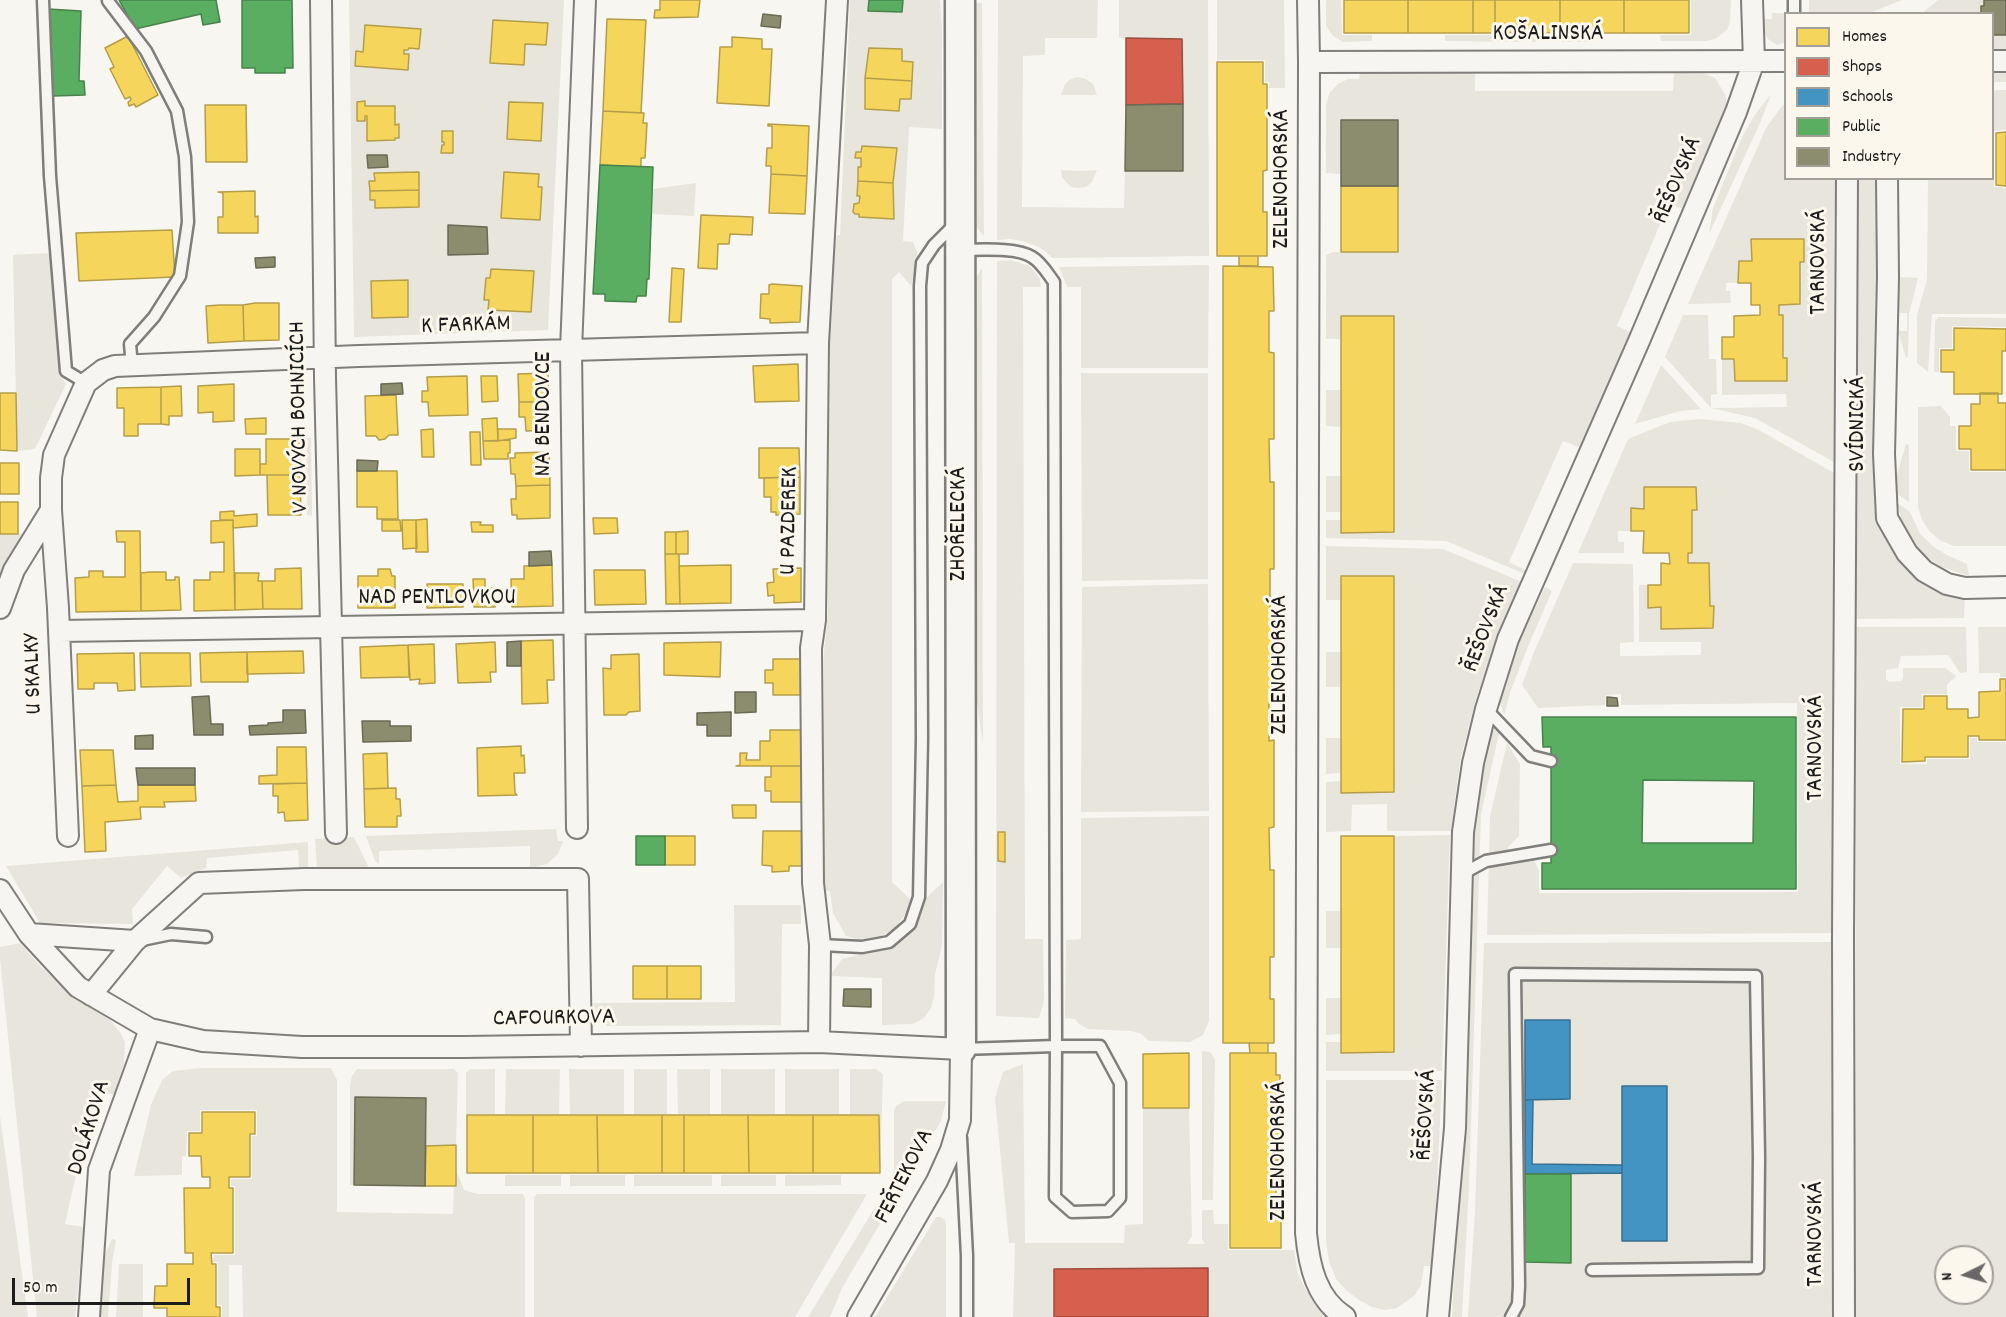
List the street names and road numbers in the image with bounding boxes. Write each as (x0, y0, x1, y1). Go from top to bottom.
street label: KOŠALINSKÁ (1492, 22, 1604, 50)
street label: ZELENOHORSKÁ (1270, 109, 1298, 249)
street label: ŘEŠOVSKÁ (1648, 133, 1710, 229)
street label: TARNOVSKÁ (1807, 209, 1835, 315)
street label: K FARKÁM (421, 311, 511, 343)
street label: V NOVÝCH BOHNICÍCH (285, 321, 317, 513)
street label: NA BENDOVCE (532, 351, 560, 477)
street label: SVÍDNICKÁ (1846, 376, 1874, 472)
street label: U PAZDEREK (776, 466, 806, 576)
street label: ZHOŘELECKÁ (947, 467, 975, 581)
street label: ŘEŠOVSKÁ (1458, 581, 1518, 677)
street label: NAD PENTLOVKOU (358, 586, 516, 614)
street label: ZELENOHORSKÁ (1268, 595, 1296, 735)
street label: U SKALKY (19, 633, 51, 715)
street label: TARNOVSKÁ (1804, 695, 1832, 801)
street label: CAFOURKOVA (493, 1005, 615, 1035)
street label: ŘEŠOVSKÁ (1411, 1069, 1445, 1161)
street label: DOLÁKOVA (63, 1077, 119, 1179)
street label: ZELENOHORSKÁ (1267, 1081, 1295, 1221)
street label: FEŘTEKOVA (870, 1125, 942, 1229)
street label: TARNOVSKÁ (1804, 1181, 1832, 1287)

